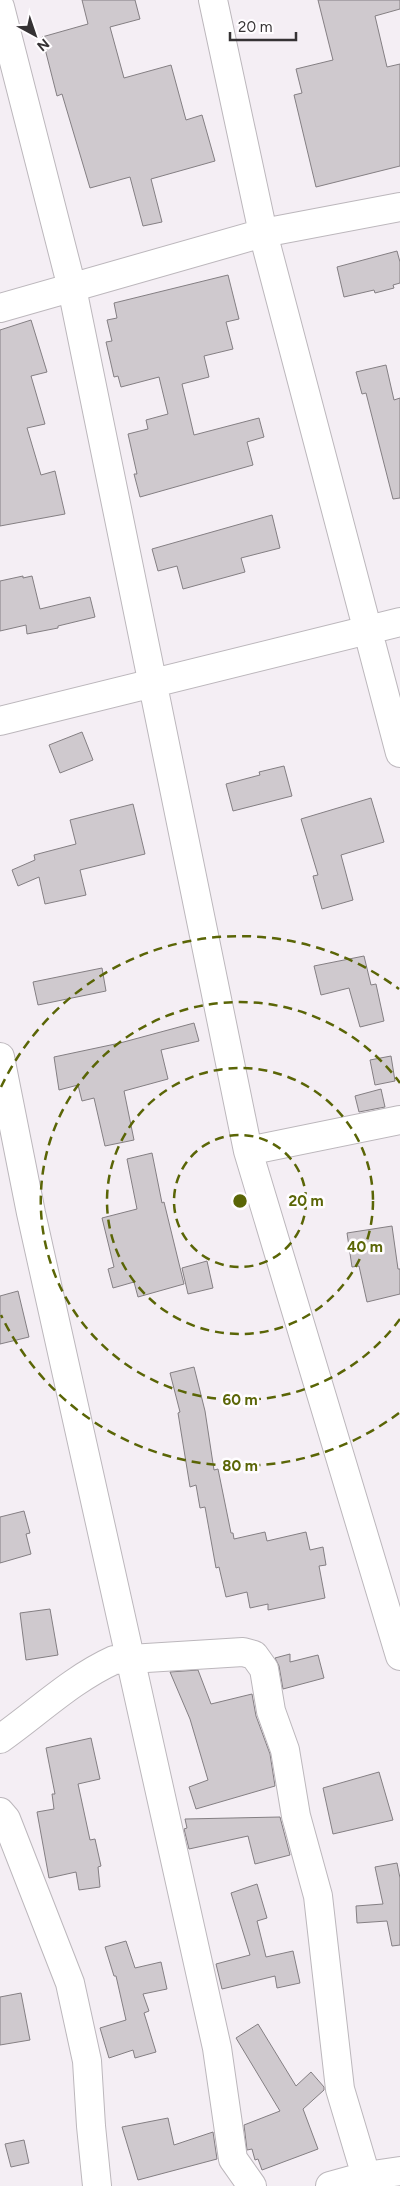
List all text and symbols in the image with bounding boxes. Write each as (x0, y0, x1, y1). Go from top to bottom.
north arrow (10, 10, 60, 60)
scale bar (230, 10, 296, 42)
text: 20 m (238, 18, 272, 36)
text: N (33, 35, 53, 55)
centre of rings (231, 1192, 249, 1210)
text: 20 m (288, 1192, 324, 1210)
text: 40 m (347, 1238, 383, 1256)
text: 60 m (222, 1391, 258, 1409)
text: 80 m (222, 1457, 258, 1475)

